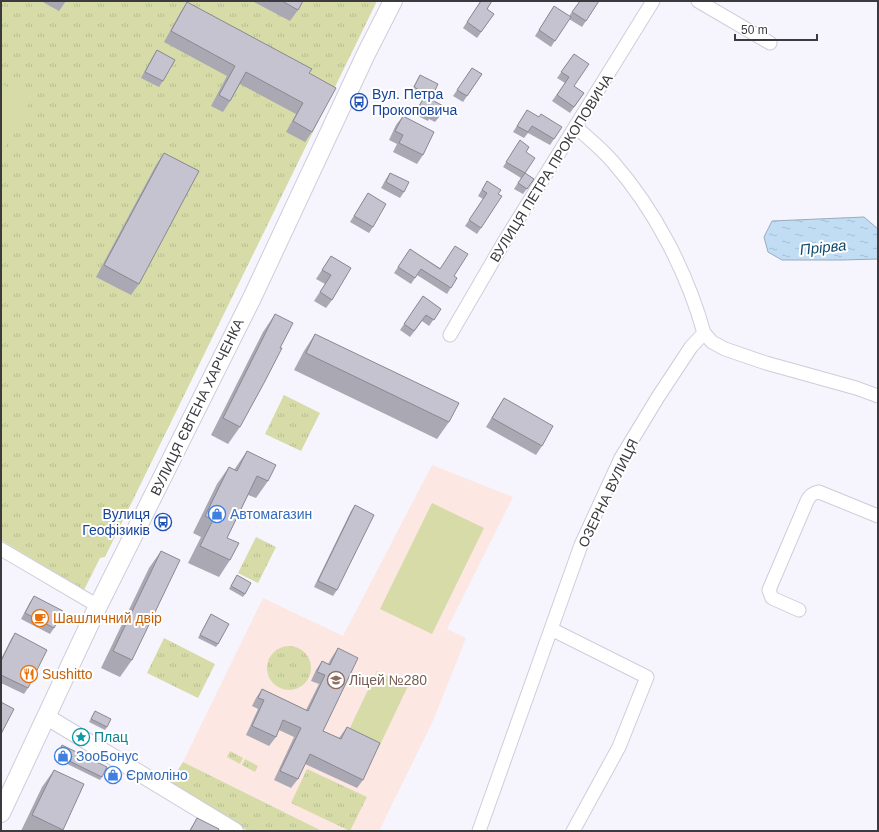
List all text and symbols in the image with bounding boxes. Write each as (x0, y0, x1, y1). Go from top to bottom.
scale bar (735, 16, 817, 42)
text: 50 m (741, 23, 768, 37)
street label: ВУЛИЦЯ ПЕТРА ПРОКОПОВИЧА (486, 71, 616, 265)
place label: Вул. Петра Прокоповича (372, 86, 458, 118)
bus stop icon: Вул. Петра Прокоповича (349, 92, 369, 112)
water label: Прірва (799, 236, 847, 258)
street label: ВУЛИЦЯ ЄВГЕНА ХАРЧЕНКА (147, 315, 247, 498)
street label: ОЗЕРНА ВУЛИЦЯ (575, 436, 641, 550)
shop icon: Автомагазин (207, 504, 227, 524)
place label: Вулиця Геофізиків (82, 506, 150, 538)
place label: Автомагазин (230, 506, 312, 522)
bus stop icon: Вулиця Геофізиків (153, 512, 173, 532)
cafe icon: Шашличний двір (30, 608, 50, 628)
place label: Шашличний двір (53, 610, 162, 626)
restaurant icon: Sushitto (19, 664, 39, 684)
place label: Sushitto (42, 666, 93, 682)
school or university icon: Ліцей №280 (326, 670, 346, 690)
place label: Ліцей №280 (349, 672, 427, 688)
place icon: Плац (71, 727, 91, 747)
place label: Плац (94, 729, 128, 745)
shop icon: ЗооБонус (53, 746, 73, 766)
place label: ЗооБонус (76, 748, 139, 764)
shop icon: Єрмоліно (103, 765, 123, 785)
place label: Єрмоліно (126, 767, 188, 783)

